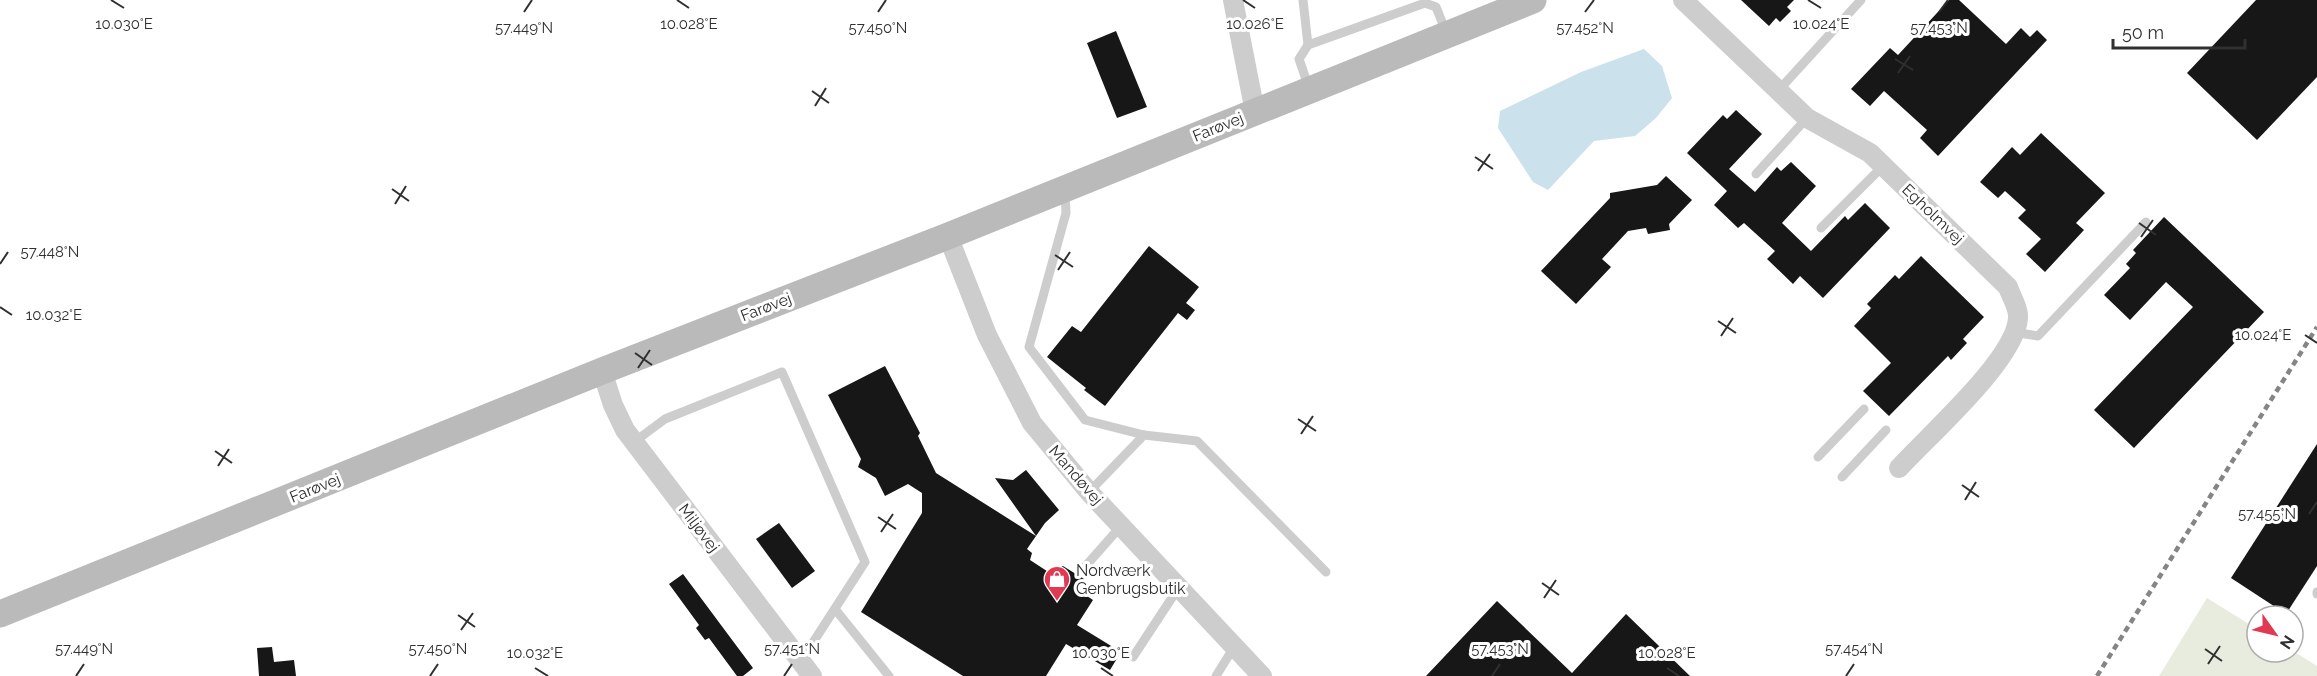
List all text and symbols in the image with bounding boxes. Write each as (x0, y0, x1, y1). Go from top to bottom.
scale bar (2113, 12, 2245, 50)
text: 10.030°E (95, 15, 153, 33)
text: 10.028°E (660, 15, 718, 33)
text: 10.026°E (1226, 15, 1284, 33)
text: 10.024°E (1793, 15, 1849, 33)
text: 57.449°N (495, 19, 553, 37)
text: 57.450°N (849, 19, 907, 37)
text: 57.452°N (1556, 19, 1614, 37)
text: 57.453°N (1910, 19, 1968, 37)
text: 50 m (2122, 22, 2164, 43)
street label: Farøvej (1190, 108, 1246, 146)
street label: Egholmvej (1898, 180, 1968, 248)
text: 57.448°N (21, 243, 79, 261)
street label: Farøvej (738, 289, 794, 325)
text: 10.032°E (26, 306, 82, 324)
text: 10.024°E (2235, 326, 2291, 344)
street label: Mandøvej (1045, 441, 1107, 509)
street label: Farøvej (287, 469, 343, 507)
street label: Miljøvej (675, 500, 723, 556)
text: 57.455°N (2238, 505, 2296, 523)
place label: Nordværk Genbrugsbutik (1076, 561, 1186, 598)
shop icon: Nordværk Genbrugsbutik (1042, 564, 1072, 602)
north arrow (2245, 604, 2305, 664)
text: N (2276, 632, 2298, 652)
text: 57.449°N (55, 640, 113, 658)
text: 57.450°N (409, 640, 467, 658)
text: 57.451°N (764, 640, 820, 658)
text: 57.453°N (1471, 640, 1529, 658)
text: 57.454°N (1825, 640, 1883, 658)
text: 10.032°E (507, 644, 563, 662)
text: 10.030°E (1072, 644, 1130, 662)
text: 10.028°E (1638, 644, 1696, 662)

